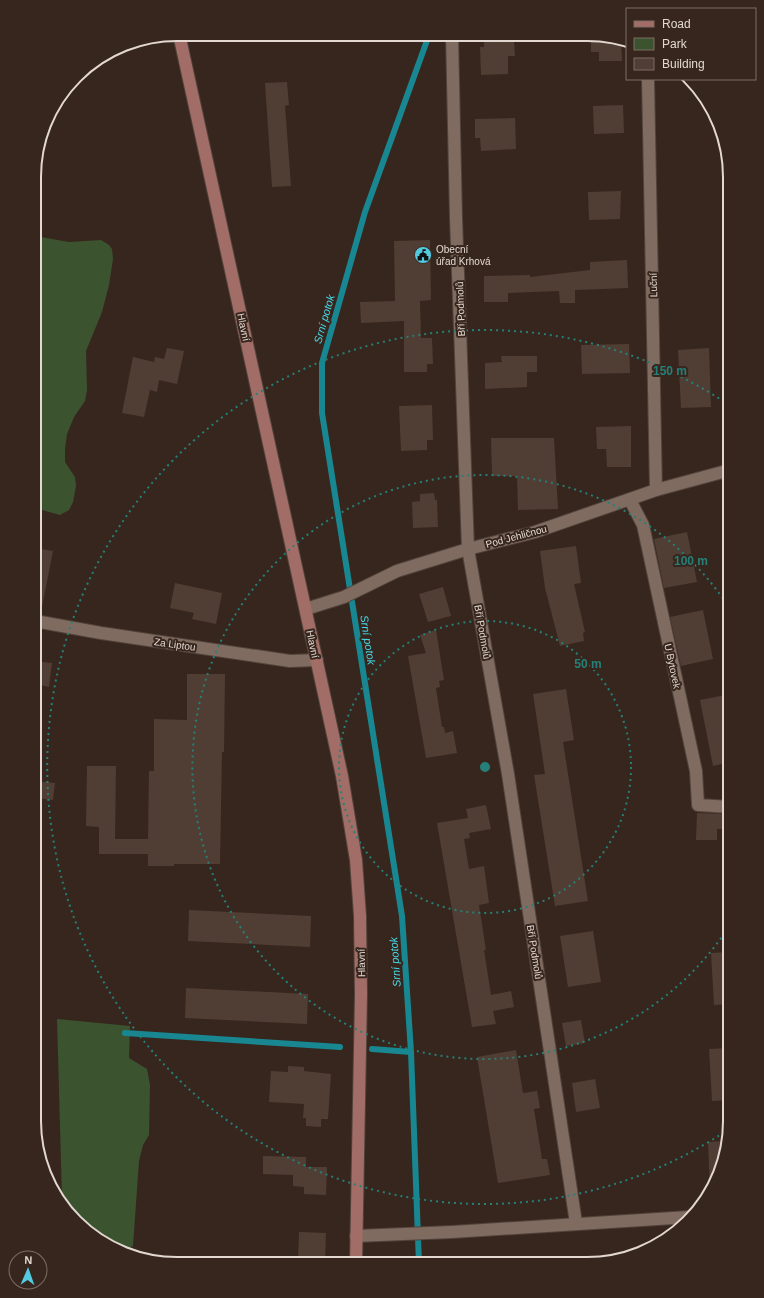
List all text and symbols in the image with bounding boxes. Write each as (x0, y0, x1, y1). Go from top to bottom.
legend (626, 8, 756, 80)
text: Road (662, 17, 691, 31)
text: Park (662, 37, 688, 51)
text: Building (662, 57, 705, 71)
place label: Obecní úřad Krhová (436, 244, 491, 267)
public building icon: Obecní úřad Krhová (413, 245, 433, 265)
street label: Luční (648, 272, 659, 297)
street label: Bří Podmolů (454, 281, 467, 337)
water label: Srní potok (311, 293, 337, 345)
street label: Hlavní (235, 312, 252, 342)
text: 150 m (653, 364, 687, 378)
street label: Pod Jehličnou (484, 523, 548, 550)
text: 100 m (674, 554, 708, 568)
street label: Bří Podmolů (472, 604, 493, 660)
water label: Srní potok (358, 614, 378, 666)
street label: Hlavní (304, 629, 321, 659)
street label: Za Liptou (154, 636, 196, 653)
street label: U Bytovek (662, 643, 683, 691)
text: 50 m (574, 657, 602, 671)
centre of rings (478, 760, 492, 774)
street label: Bří Podmolů (525, 924, 544, 980)
water label: Srní potok (387, 936, 403, 987)
street label: Hlavní (356, 949, 367, 977)
north arrow (8, 1250, 48, 1290)
text: N (24, 1254, 33, 1266)

